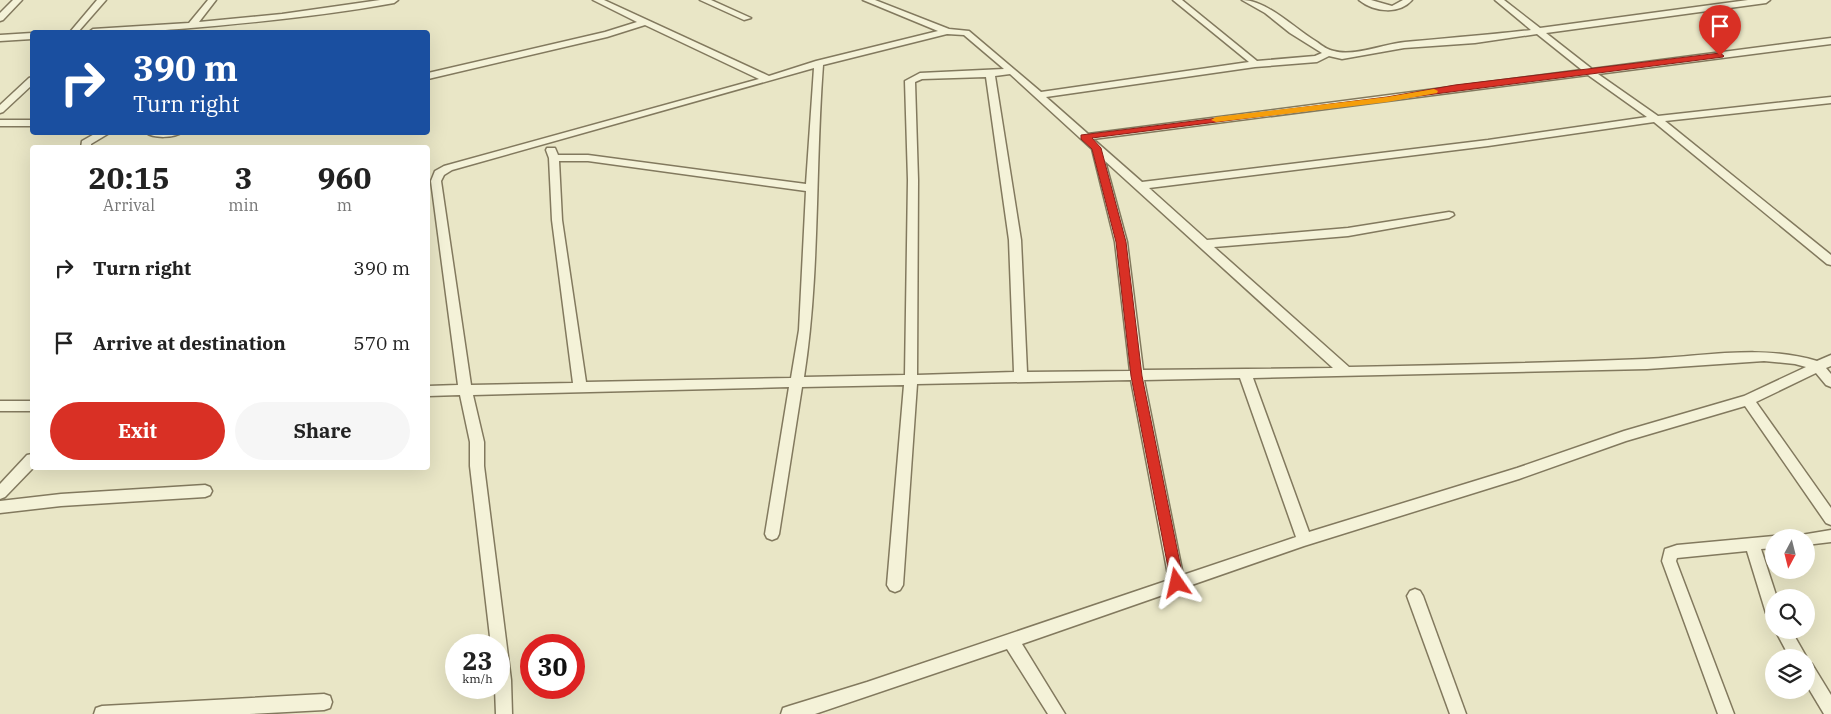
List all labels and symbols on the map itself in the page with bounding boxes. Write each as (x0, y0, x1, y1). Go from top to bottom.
pin (1699, 5, 1741, 56)
north arrow (1765, 529, 1815, 579)
position arrow (1150, 556, 1202, 608)
speed limit sign: 30 (520, 634, 585, 699)

